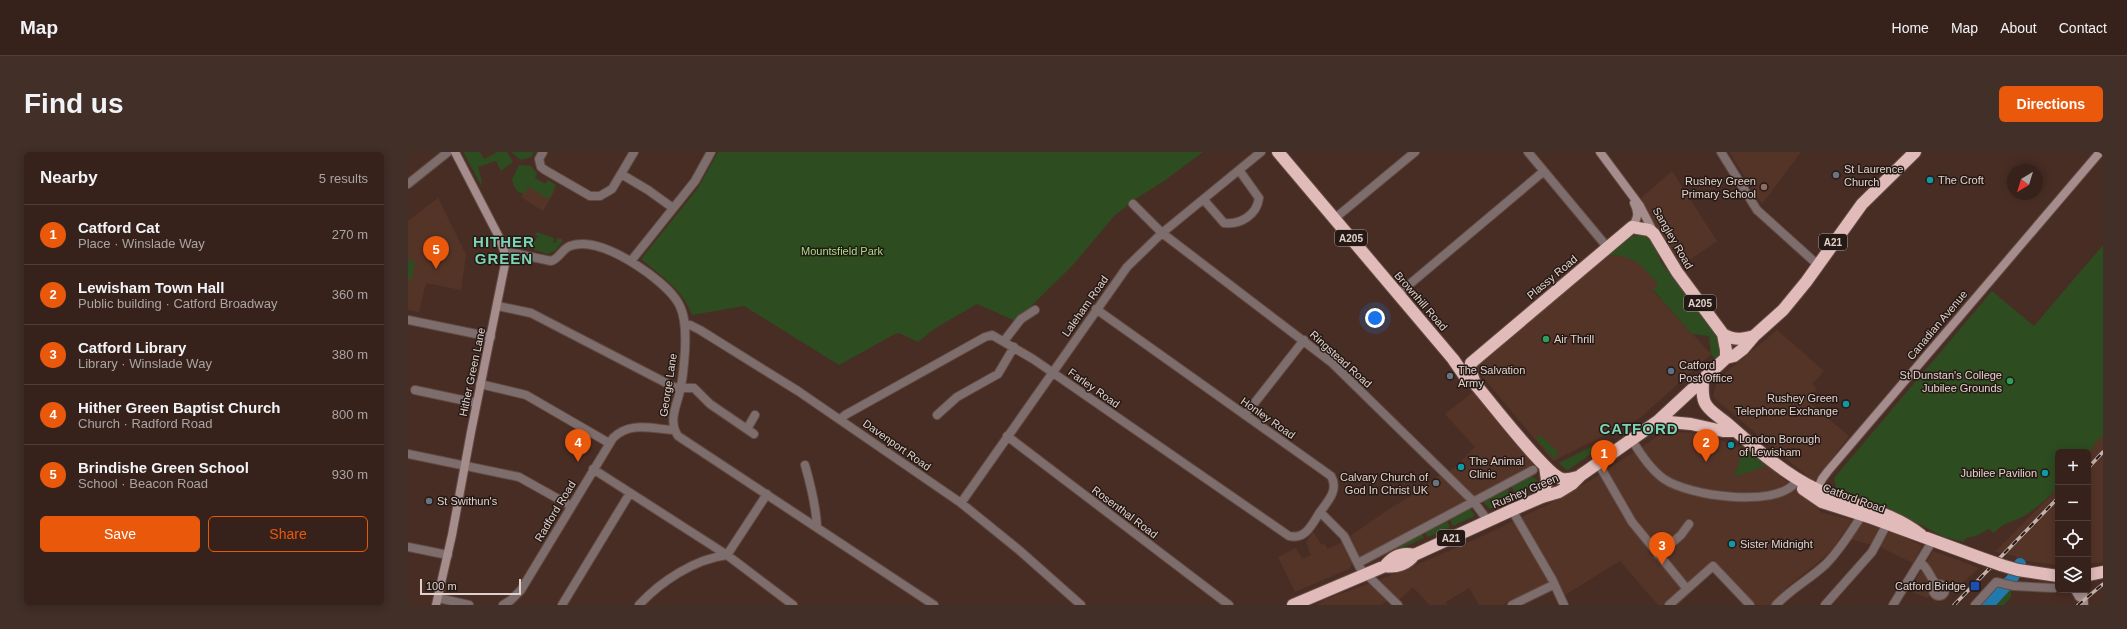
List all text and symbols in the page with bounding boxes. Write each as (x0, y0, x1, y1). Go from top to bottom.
text: Map (20, 17, 58, 38)
text: Home (1892, 20, 1929, 36)
text: Map (1951, 20, 1978, 36)
text: About (2000, 20, 2037, 36)
text: Contact (2059, 20, 2107, 36)
button: Directions (1999, 86, 2103, 122)
text: Find us (24, 88, 124, 119)
place label: St Laurence Church (1844, 163, 1903, 188)
north arrow (2007, 164, 2043, 200)
text: Nearby (40, 168, 98, 187)
marker: St Laurence Church (1831, 170, 1841, 180)
text: 5 results (319, 171, 368, 186)
place label: The Croft (1938, 174, 1984, 186)
place label: Rushey Green Primary School (1681, 175, 1756, 200)
marker: The Croft (1925, 175, 1935, 185)
marker: Rushey Green Primary School (1759, 182, 1769, 192)
street label: Sangley Road (1651, 205, 1695, 271)
text: Catford Cat (78, 219, 160, 236)
text: 1 (49, 227, 57, 242)
text: 270 m (332, 227, 368, 242)
road number: A205 (1335, 230, 1367, 246)
district label: HITHER GREEN (473, 233, 535, 267)
road number: A21 (1819, 234, 1847, 250)
text: Place · Winslade Way (78, 236, 205, 251)
pin: 5 (423, 236, 449, 269)
park label: Mountsfield Park (801, 245, 883, 257)
street label: Plassy Road (1524, 253, 1580, 301)
street label: Brownhill Road (1392, 269, 1450, 333)
street label: Laleham Road (1060, 273, 1110, 339)
text: Lewisham Town Hall (78, 279, 224, 296)
text: 2 (49, 287, 57, 302)
text: 360 m (332, 287, 368, 302)
street label: Canadian Avenue (1905, 288, 1969, 362)
road number: A205 (1684, 295, 1716, 311)
text: Public building · Catford Broadway (78, 296, 277, 311)
your location (1365, 308, 1385, 328)
street label: Hither Green Lane (457, 326, 487, 418)
street label: Ringstead Road (1308, 328, 1374, 390)
place label: Air Thrill (1554, 333, 1594, 345)
marker: Air Thrill (1541, 334, 1551, 344)
text: Catford Library (78, 339, 186, 356)
text: 3 (49, 347, 57, 362)
text: 380 m (332, 347, 368, 362)
street label: George Lane (657, 352, 679, 418)
text: Library · Winslade Way (78, 356, 212, 371)
place label: Catford Post Office (1679, 359, 1733, 384)
place label: The Salvation Army (1458, 364, 1525, 389)
street label: Farley Road (1066, 366, 1122, 410)
marker: Catford Post Office (1666, 366, 1676, 376)
place label: St Dunstan's College Jubilee Grounds (1900, 369, 2002, 394)
marker: The Salvation Army (1445, 371, 1455, 381)
marker: St Dunstan's College Jubilee Grounds (2005, 376, 2015, 386)
place label: Rushey Green Telephone Exchange (1735, 392, 1838, 417)
street label: Honley Road (1239, 395, 1297, 441)
text: Hither Green Baptist Church (78, 399, 281, 416)
marker: Rushey Green Telephone Exchange (1841, 399, 1851, 409)
text: 4 (49, 407, 57, 422)
text: 800 m (332, 407, 368, 422)
text: Church · Radford Road (78, 416, 212, 431)
street label: Davenport Road (861, 417, 933, 473)
district label: CATFORD (1599, 420, 1679, 437)
pin: 4 (565, 429, 591, 462)
pin: 2 (1693, 429, 1719, 462)
place label: London Borough of Lewisham (1739, 433, 1820, 458)
pin: 1 (1591, 440, 1617, 473)
marker: London Borough of Lewisham (1726, 440, 1736, 450)
map controls (2055, 449, 2091, 593)
button: + (2055, 449, 2091, 485)
place label: The Animal Clinic (1469, 455, 1524, 480)
text: Brindishe Green School (78, 459, 249, 476)
marker: The Animal Clinic (1456, 462, 1466, 472)
text: 5 (49, 467, 57, 482)
text: 930 m (332, 467, 368, 482)
place label: Jubilee Pavilion (1961, 467, 2037, 479)
marker: Jubilee Pavilion (2040, 468, 2050, 478)
place label: Calvary Church of God In Christ UK (1340, 471, 1429, 496)
street label: Rushey Green (1490, 472, 1560, 510)
text: School · Beacon Road (78, 476, 208, 491)
marker: Calvary Church of God In Christ UK (1431, 478, 1441, 488)
street label: Radford Road (532, 479, 578, 543)
street label: Catford Road (1821, 481, 1887, 515)
street label: Rosenthal Road (1090, 483, 1160, 541)
button: − (2055, 485, 2091, 521)
place label: St Swithun's (437, 495, 498, 507)
marker: St Swithun's (424, 496, 434, 506)
button: Save (40, 516, 200, 552)
button: Share (208, 516, 368, 552)
button: locate (2055, 521, 2091, 557)
road number: A21 (1437, 530, 1465, 546)
pin: 3 (1649, 532, 1675, 565)
place label: Sister Midnight (1740, 538, 1813, 550)
marker: Sister Midnight (1727, 539, 1737, 549)
button: layers (2055, 557, 2091, 593)
scale bar (420, 577, 521, 596)
text: 100 m (426, 580, 457, 592)
place label: Catford Bridge (1895, 580, 1966, 592)
marker: Catford Bridge (1969, 580, 1981, 592)

